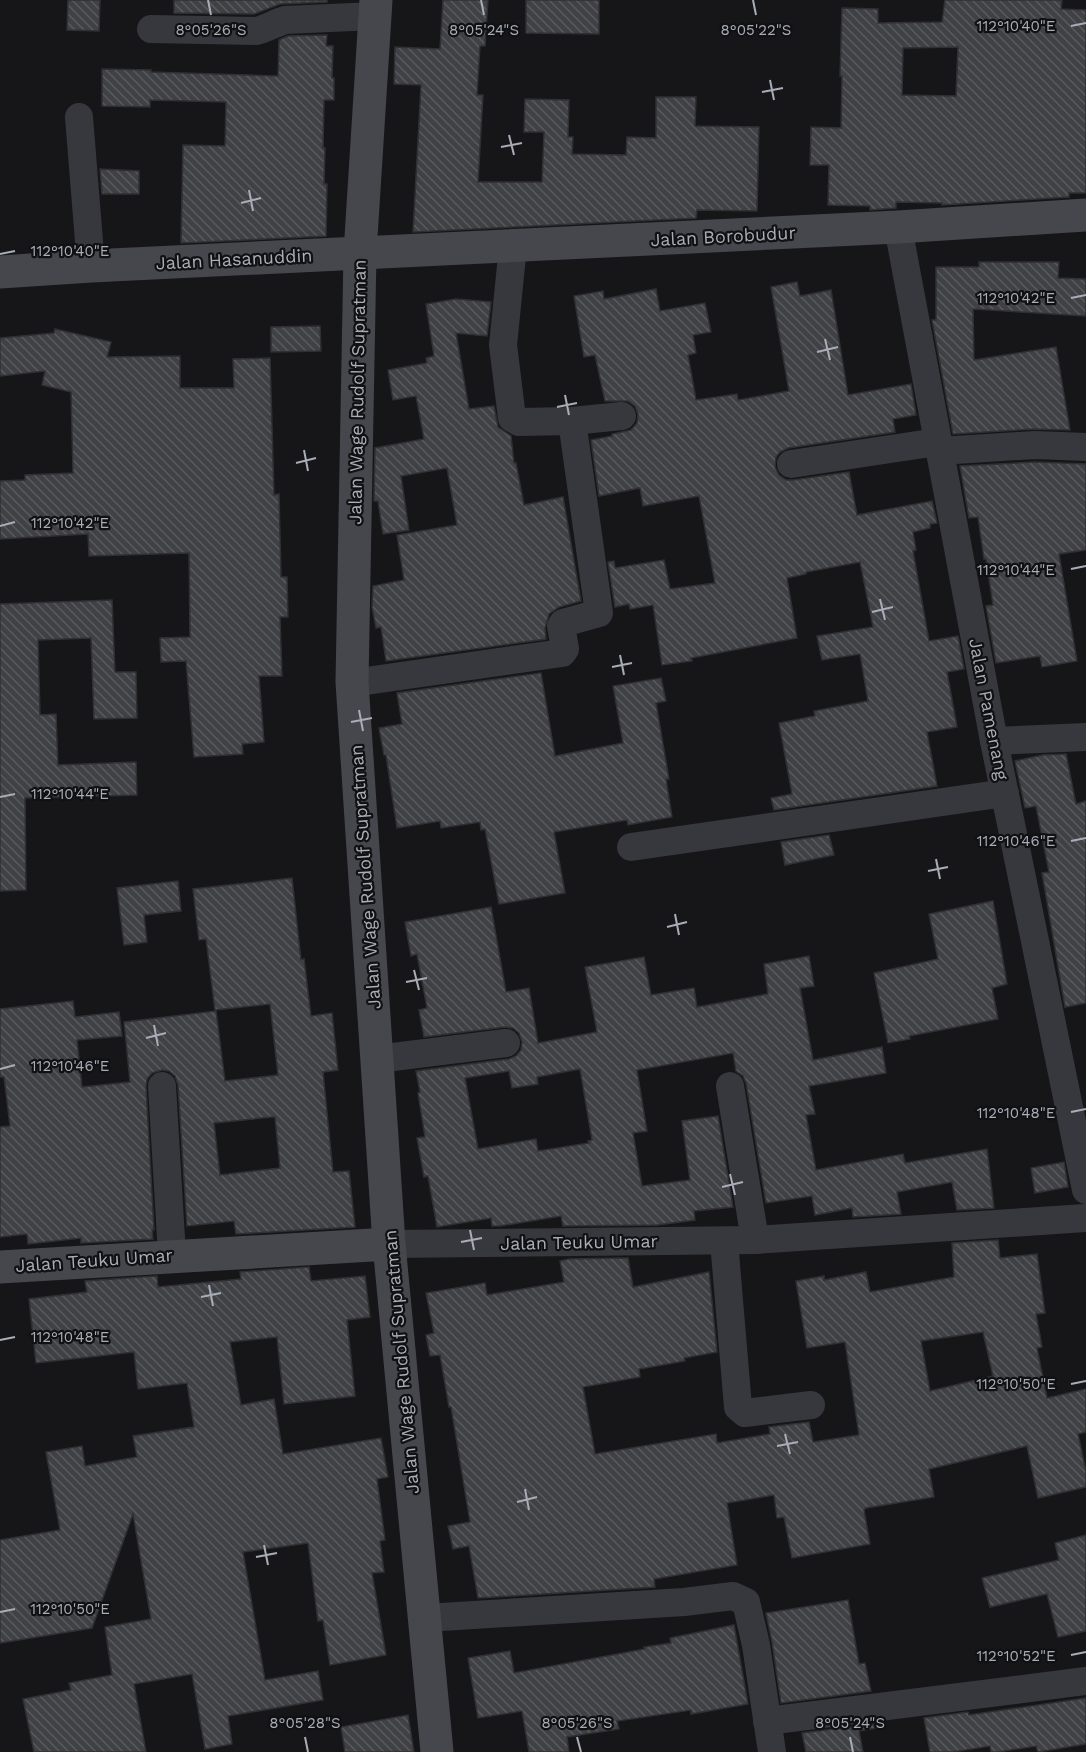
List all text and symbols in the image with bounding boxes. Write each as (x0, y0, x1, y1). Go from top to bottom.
text: 112°10'40"E (977, 17, 1055, 35)
text: 8°05'26"S (175, 21, 247, 39)
text: 8°05'24"S (449, 21, 519, 39)
text: 8°05'22"S (721, 21, 791, 39)
street label: Jalan Borobudur (650, 222, 796, 250)
text: 112°10'40"E (31, 242, 109, 260)
street label: Jalan Hasanuddin (155, 244, 313, 274)
street label: Jalan Wage Rudolf Supratman (344, 259, 370, 525)
text: 112°10'42"E (977, 289, 1055, 307)
text: 112°10'42"E (31, 514, 109, 532)
text: 112°10'44"E (977, 561, 1055, 579)
street label: Jalan Pamenang (965, 636, 1013, 782)
street label: Jalan Wage Rudolf Supratman (345, 744, 385, 1010)
text: 112°10'44"E (31, 785, 109, 803)
text: 112°10'46"E (977, 832, 1055, 850)
text: 112°10'46"E (31, 1057, 109, 1075)
text: 112°10'48"E (977, 1104, 1055, 1122)
street label: Jalan Wage Rudolf Supratman (379, 1229, 423, 1495)
street label: Jalan Teuku Umar (500, 1230, 658, 1254)
street label: Jalan Teuku Umar (15, 1244, 173, 1276)
text: 112°10'48"E (31, 1328, 109, 1346)
text: 112°10'50"E (976, 1375, 1056, 1393)
text: 112°10'50"E (30, 1600, 110, 1618)
text: 112°10'52"E (976, 1647, 1056, 1665)
text: 8°05'28"S (269, 1714, 341, 1732)
text: 8°05'26"S (541, 1714, 613, 1732)
text: 8°05'24"S (815, 1714, 885, 1732)

